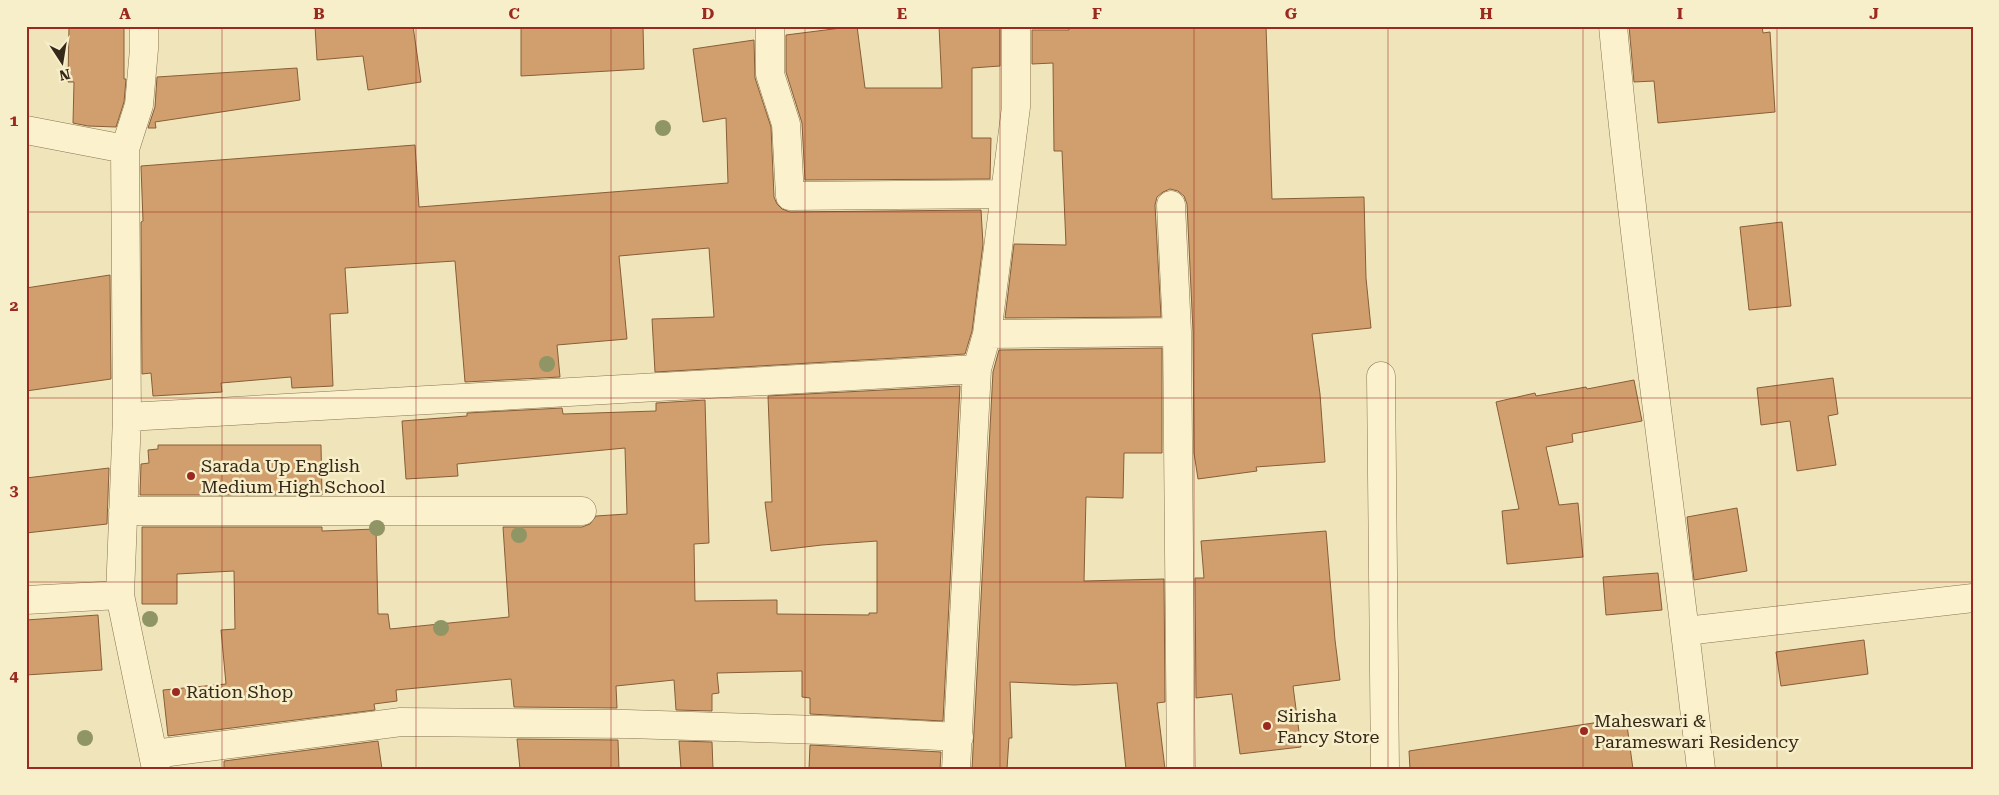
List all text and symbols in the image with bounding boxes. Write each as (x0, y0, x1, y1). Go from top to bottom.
text: A (119, 4, 131, 23)
text: B (313, 4, 325, 23)
text: C (508, 4, 520, 23)
text: D (702, 4, 715, 23)
text: E (897, 4, 907, 23)
text: F (1092, 4, 1102, 23)
text: G (1285, 4, 1298, 23)
text: H (1479, 4, 1493, 23)
text: I (1677, 4, 1683, 23)
text: J (1869, 4, 1879, 23)
north arrow (38, 38, 88, 88)
text: N (58, 66, 72, 84)
text: 1 (10, 111, 19, 130)
text: 2 (10, 296, 19, 315)
place label: Sarada Up English Medium High School (201, 455, 386, 497)
marker: Sarada Up English Medium High School (185, 470, 197, 482)
text: 3 (10, 481, 19, 500)
text: 4 (10, 666, 19, 685)
place label: Ration Shop (186, 681, 293, 702)
marker: Ration Shop (170, 686, 182, 698)
place label: Sirisha Fancy Store (1277, 705, 1380, 747)
place label: Maheswari & Parameswari Residency (1594, 710, 1799, 752)
marker: Sirisha Fancy Store (1261, 720, 1273, 732)
marker: Maheswari & Parameswari Residency (1578, 725, 1590, 737)

